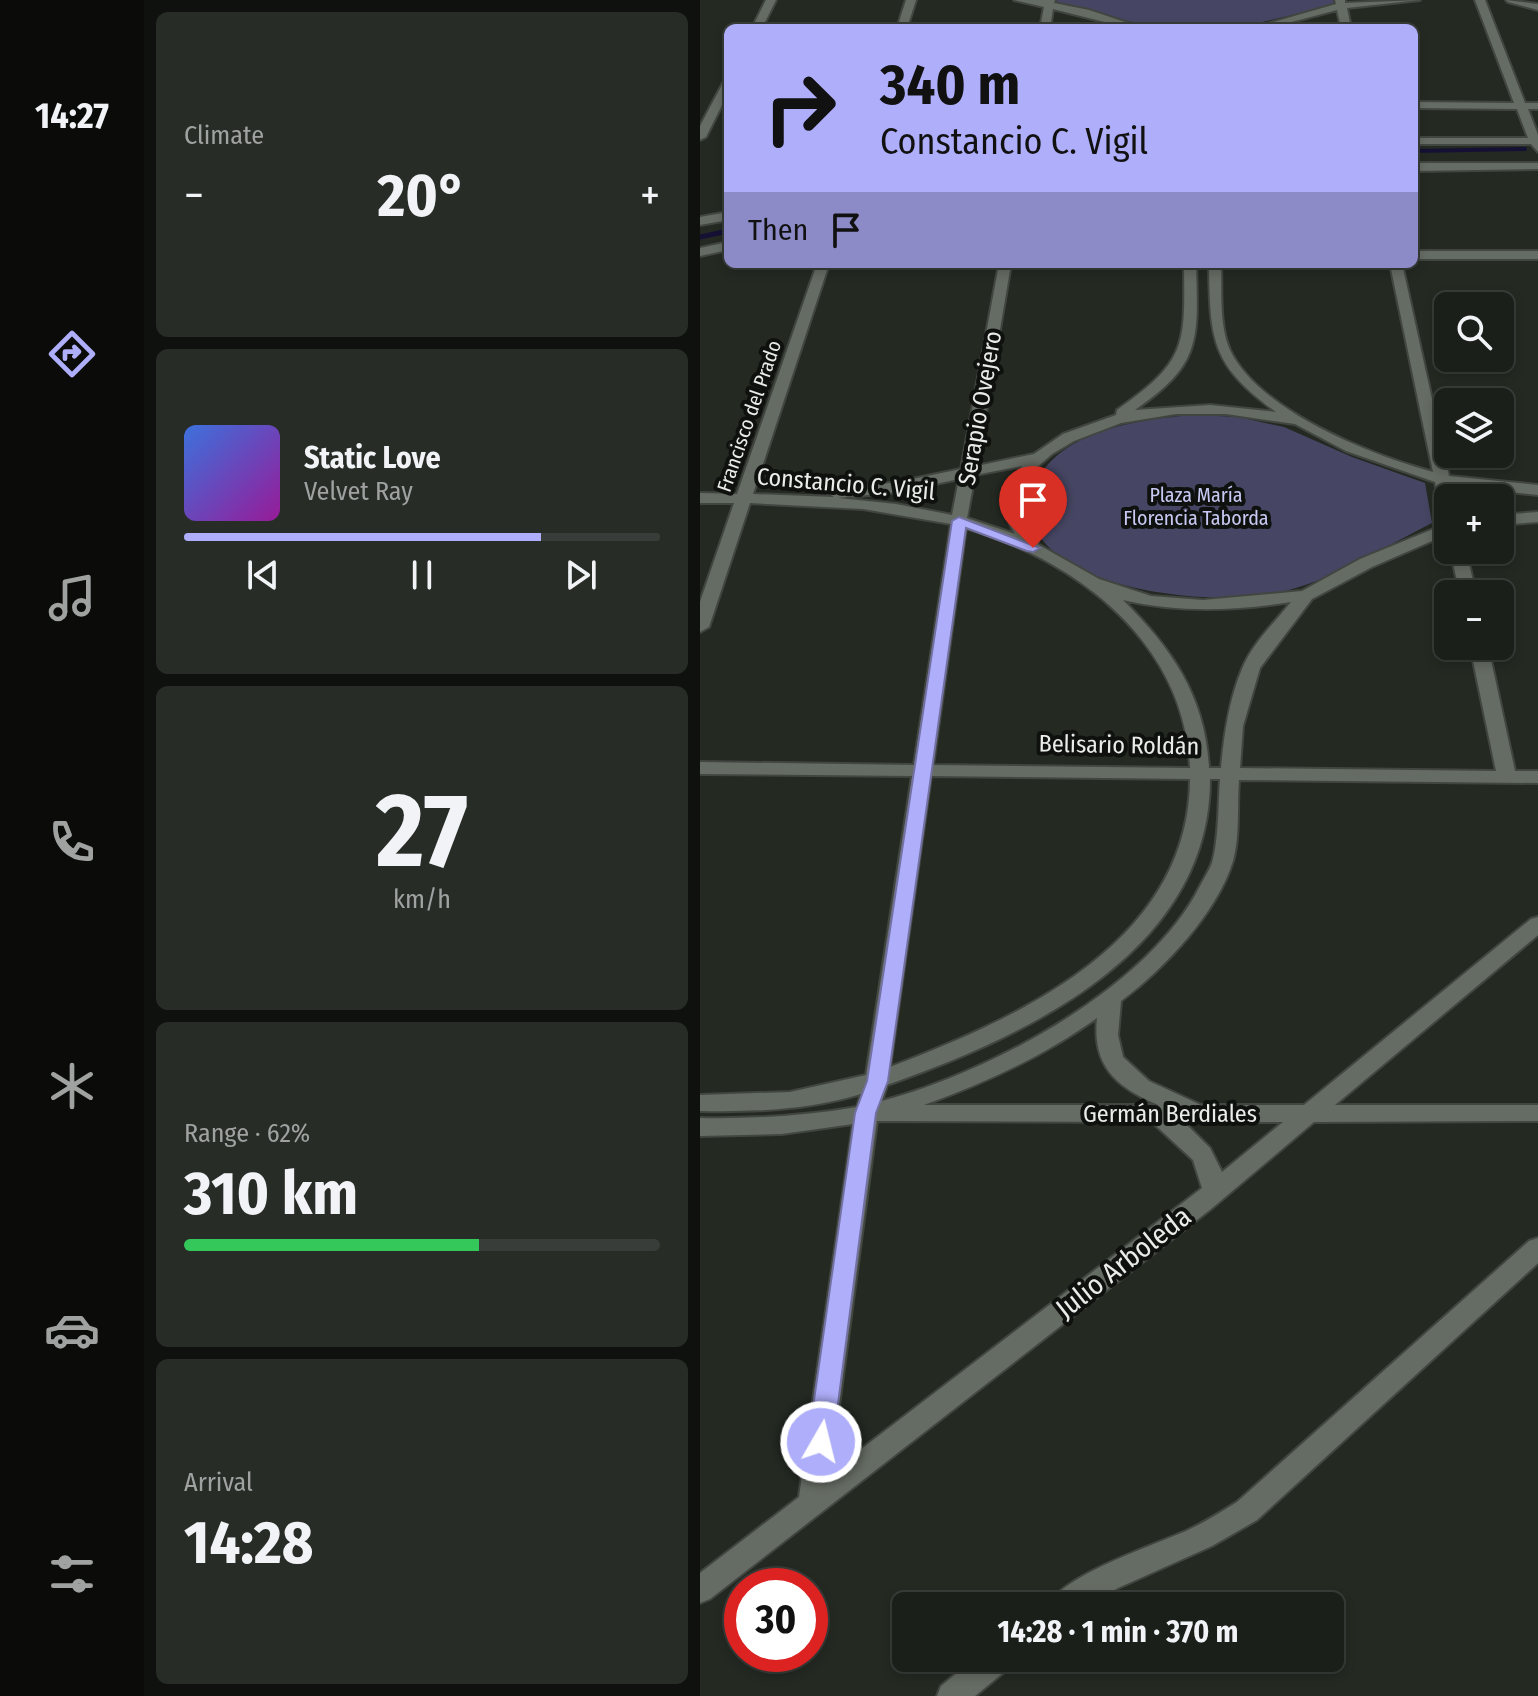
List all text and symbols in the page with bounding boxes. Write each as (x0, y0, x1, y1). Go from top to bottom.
text: 340 m (880, 52, 1020, 119)
icon: right (748, 56, 852, 160)
text: 14:27 (35, 94, 109, 138)
text: Climate (184, 120, 264, 151)
text: Constancio C. Vigil (880, 120, 1148, 164)
text: 20° (378, 160, 466, 232)
text: − (184, 169, 204, 222)
text: + (640, 169, 660, 222)
icon: arrive (824, 208, 868, 252)
text: Then (748, 212, 808, 248)
map controls (1434, 292, 1514, 660)
button: search (1434, 292, 1514, 372)
icon: directions (44, 326, 100, 382)
street label: Serapio Ovejero (953, 329, 1007, 487)
street label: Francisco del Prado (712, 337, 786, 495)
button: layers (1434, 388, 1514, 468)
text: Static Love (304, 440, 441, 476)
street label: Constancio C. Vigil (756, 462, 936, 506)
pin (999, 466, 1067, 548)
text: Velvet Ray (304, 476, 413, 507)
icon: arrive (1011, 478, 1055, 522)
park label: Plaza María Florencia Taborda (1123, 483, 1269, 530)
button: + (1434, 484, 1514, 564)
icon: previous (241, 553, 285, 597)
icon: pause (400, 553, 444, 597)
icon: next (559, 553, 603, 597)
icon: music (44, 570, 100, 626)
button: − (1434, 580, 1514, 660)
street label: Belisario Roldán (1038, 730, 1200, 760)
text: 27 (376, 769, 468, 894)
icon: phone (44, 814, 100, 870)
text: km/h (393, 884, 451, 915)
icon: climate (44, 1058, 100, 1114)
street label: Germán Berdiales (1083, 1100, 1257, 1128)
text: Range · 62% (184, 1118, 310, 1149)
text: 310 km (184, 1158, 358, 1230)
street label: Julio Arboleda (1049, 1200, 1197, 1325)
icon: car (44, 1302, 100, 1358)
position arrow (779, 1400, 863, 1484)
text: Arrival (184, 1467, 253, 1498)
text: 14:28 (184, 1507, 313, 1579)
icon: filters (44, 1546, 100, 1602)
speed limit sign: 30 (724, 1568, 828, 1672)
text: 14:28 · 1 min · 370 m (998, 1614, 1238, 1650)

